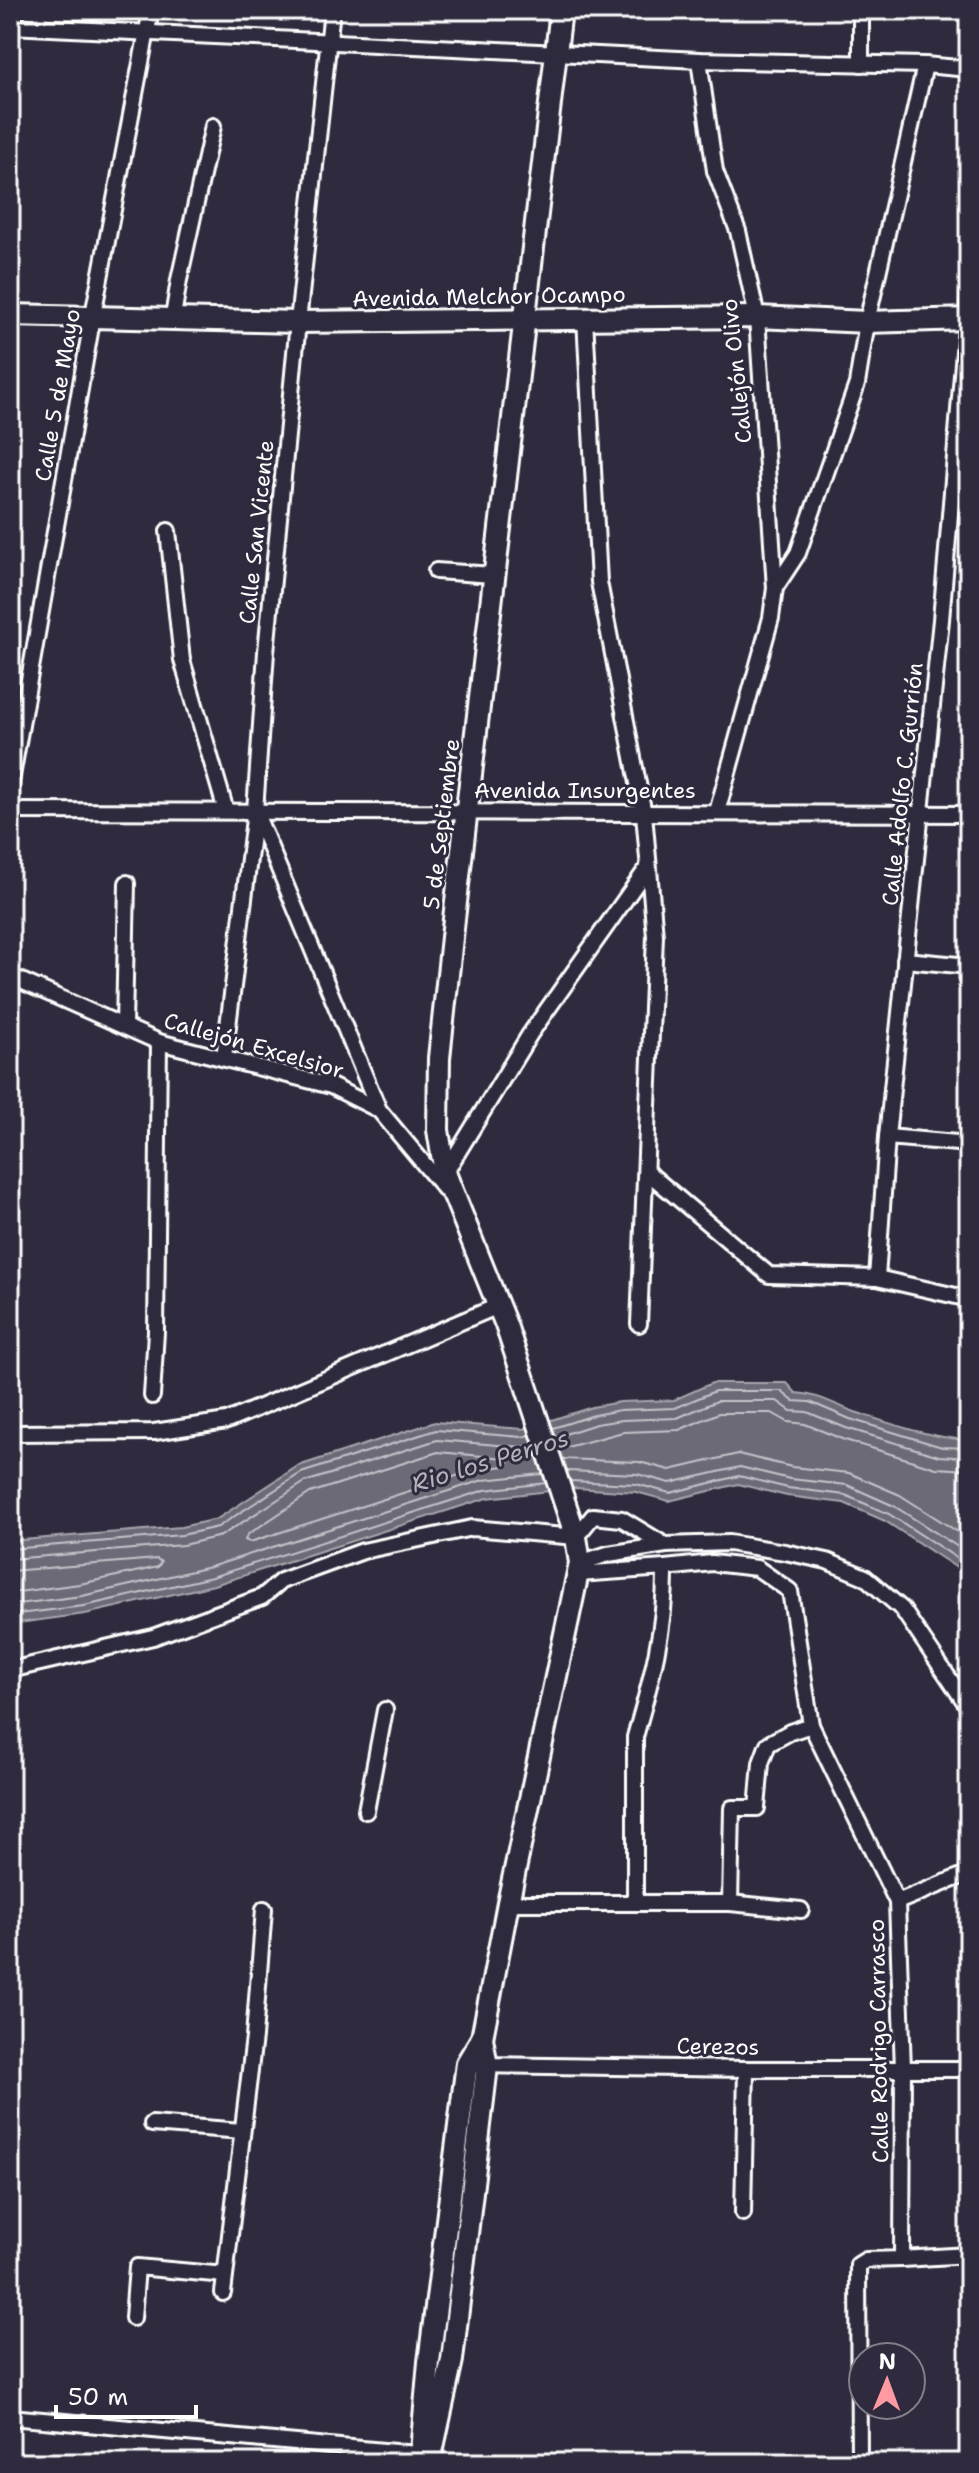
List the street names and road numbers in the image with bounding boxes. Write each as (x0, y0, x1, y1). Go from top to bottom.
street label: Avenida Melchor Ocampo (352, 280, 626, 313)
street label: Callejón Olivo (714, 297, 759, 445)
street label: Calle 5 de Mayo (28, 307, 87, 484)
street label: Calle San Vicente (232, 439, 281, 625)
street label: Calle Adolfo C. Gurrión (875, 661, 930, 907)
street label: 5 de Septiembre (417, 737, 466, 911)
street label: Avenida Insurgentes (474, 776, 696, 805)
street label: Callejón Excelsior (160, 1006, 347, 1085)
street label: Calle Rodrigo Carrasco (862, 1919, 895, 2163)
street label: Cerezos (676, 2031, 760, 2062)

